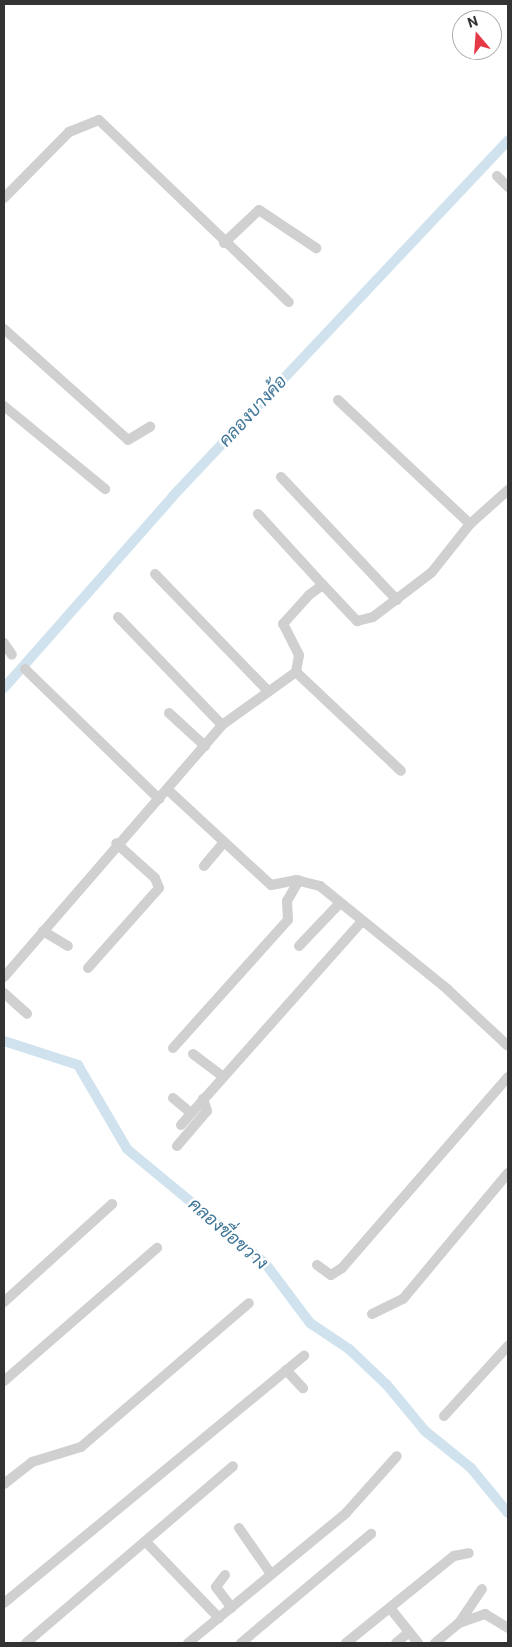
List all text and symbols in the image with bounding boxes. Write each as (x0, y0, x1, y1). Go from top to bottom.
north arrow (452, 10, 502, 60)
text: N (465, 13, 480, 31)
water label: คลองบางค้อ (214, 371, 292, 451)
water label: คลองขื่อขวาง (184, 1194, 272, 1274)

